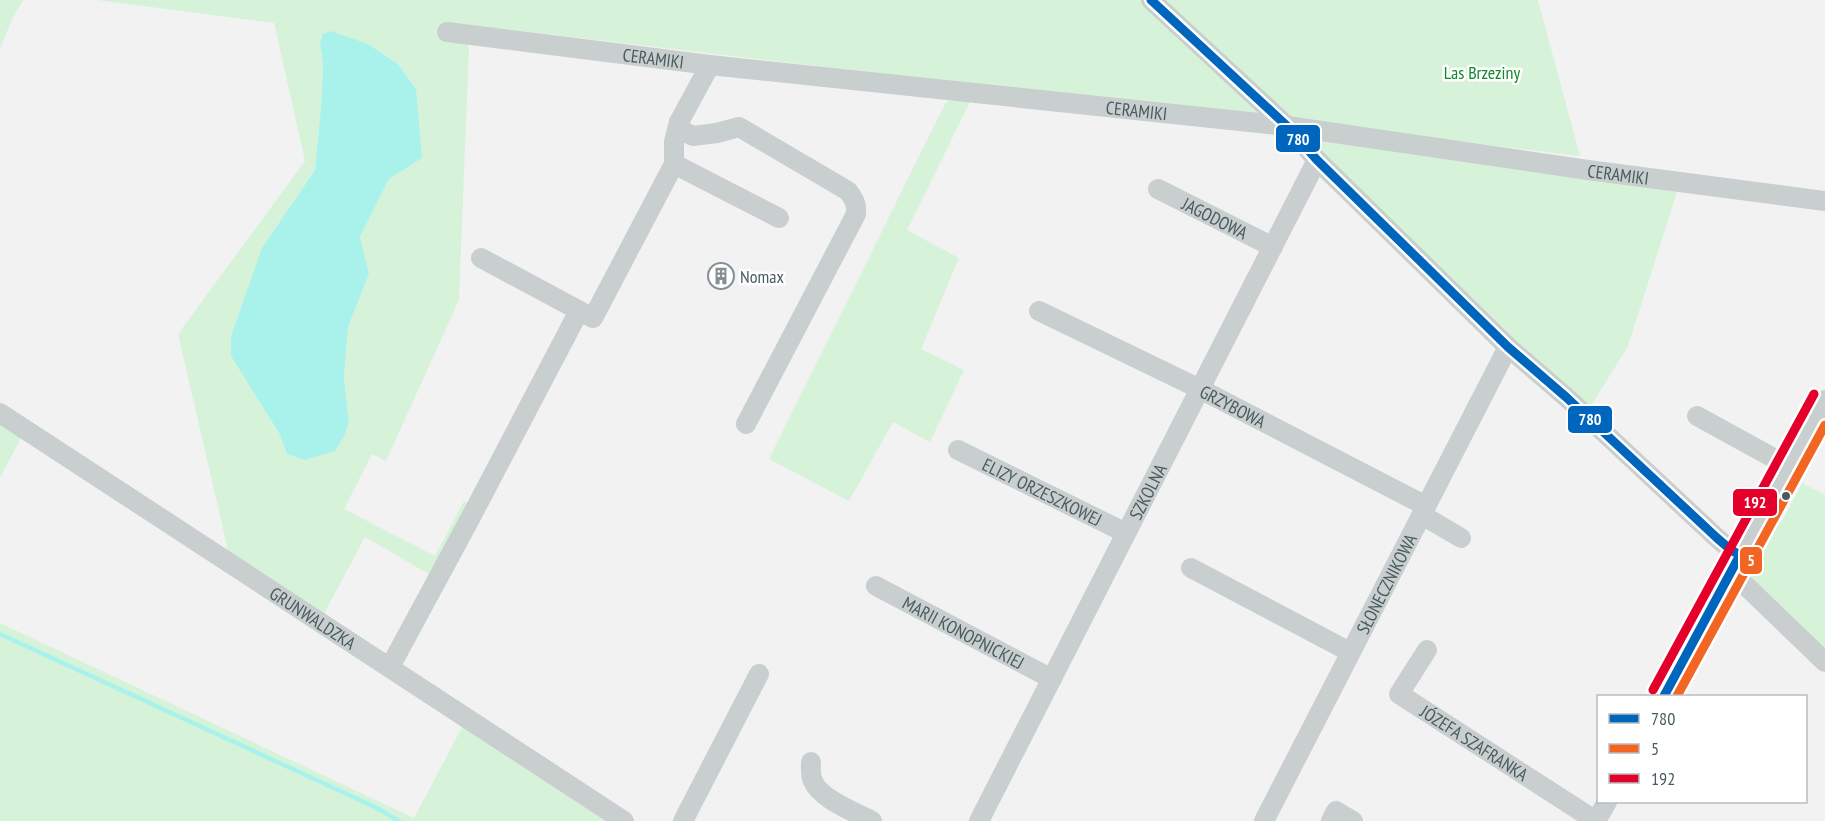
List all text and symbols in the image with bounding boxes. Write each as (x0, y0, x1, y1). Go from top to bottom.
street label: CERAMIKI (621, 43, 685, 73)
park label: Las Brzeziny (1444, 61, 1520, 84)
street label: CERAMIKI (1105, 95, 1168, 125)
line badge: 780 (1275, 124, 1321, 153)
text: 780 (1287, 129, 1310, 149)
street label: CERAMIKI (1586, 159, 1650, 189)
street label: JAGODOWA (1178, 191, 1252, 244)
building icon: Nomax (706, 261, 736, 291)
place label: Nomax (740, 265, 784, 288)
street label: GRZYBOWA (1196, 380, 1270, 433)
line badge: 780 (1567, 405, 1613, 434)
text: 780 (1579, 409, 1602, 429)
street label: ELIZY ORZESZKOWEJ (979, 452, 1106, 531)
street label: SZKOLNA (1124, 459, 1172, 523)
line badge: 192 (1732, 488, 1778, 517)
unlabelled marker (1780, 490, 1792, 502)
text: 192 (1744, 492, 1766, 512)
street label: SŁONECZNIKOWA (1351, 529, 1422, 638)
line badge: 5 (1739, 546, 1763, 575)
text: 5 (1747, 550, 1755, 570)
street label: GRUNWALDZKA (266, 581, 361, 654)
street label: MARII KONOPNICKIEJ (899, 591, 1028, 674)
legend (1597, 695, 1807, 803)
street label: JÓZEFA SZAFRANKA (1416, 699, 1533, 786)
text: 780 (1651, 707, 1675, 730)
text: 5 (1651, 737, 1659, 760)
text: 192 (1651, 767, 1675, 790)

